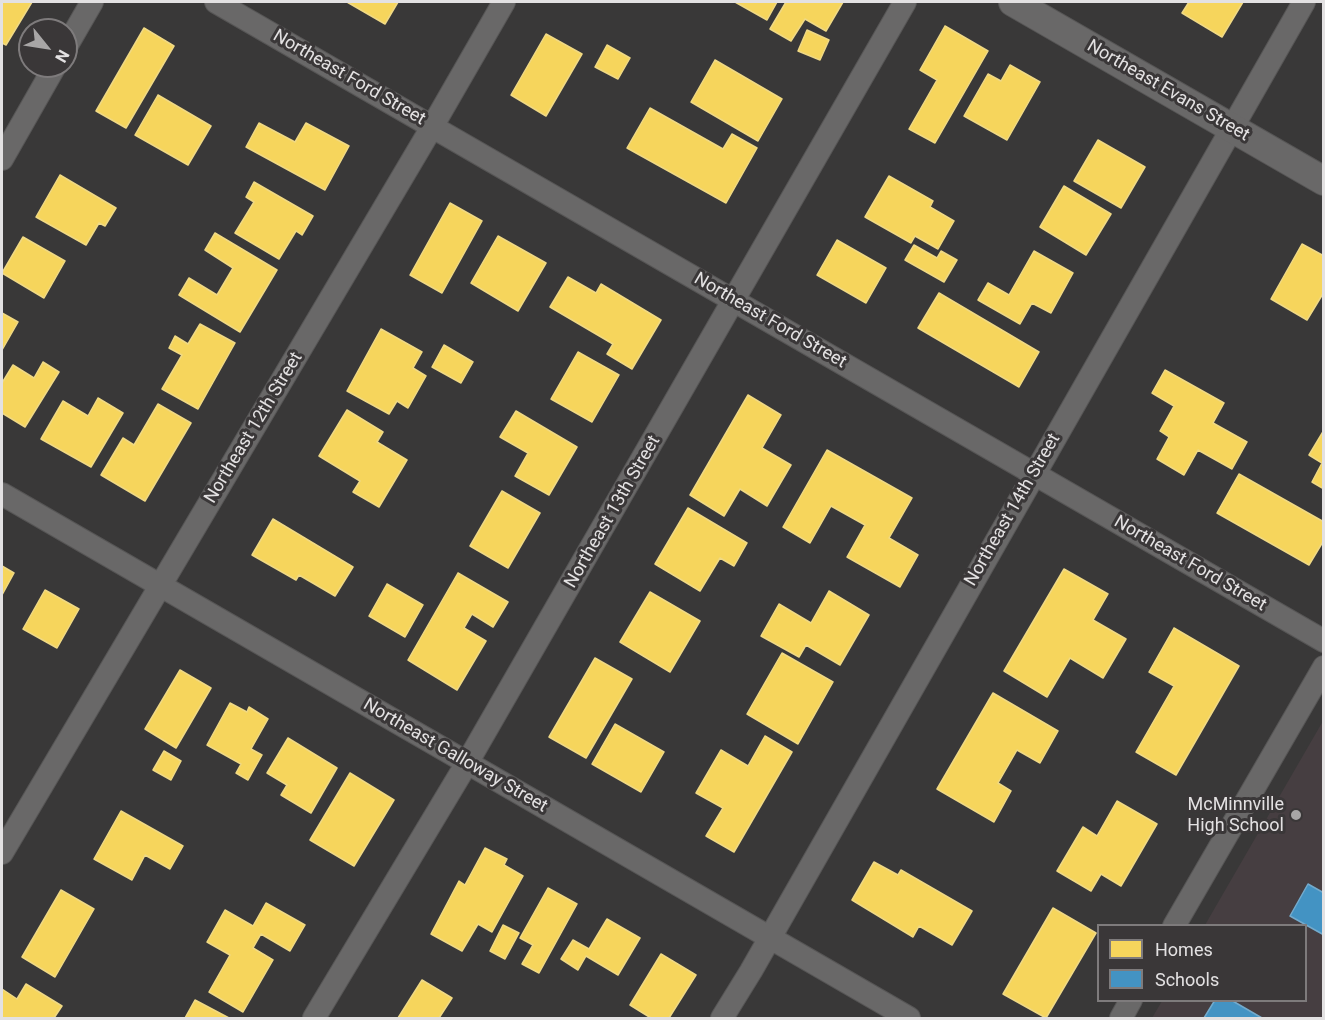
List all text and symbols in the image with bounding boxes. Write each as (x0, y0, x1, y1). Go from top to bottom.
north arrow (18, 18, 78, 78)
street label: Northeast Ford Street (269, 26, 429, 130)
street label: Northeast Evans Street (1083, 36, 1253, 146)
text: N (51, 47, 73, 66)
street label: Northeast Ford Street (690, 269, 850, 373)
street label: Northeast 12th Street (200, 349, 308, 507)
street label: Northeast 14th Street (961, 430, 1065, 590)
street label: Northeast 13th Street (561, 432, 665, 592)
street label: Northeast Ford Street (1110, 512, 1270, 616)
street label: Northeast Galloway Street (359, 694, 551, 818)
place label: McMinnville High School (1187, 794, 1284, 836)
marker: McMinnville High School (1289, 808, 1303, 822)
legend (1097, 924, 1307, 1002)
text: Homes (1155, 939, 1213, 960)
text: Schools (1155, 969, 1219, 990)

